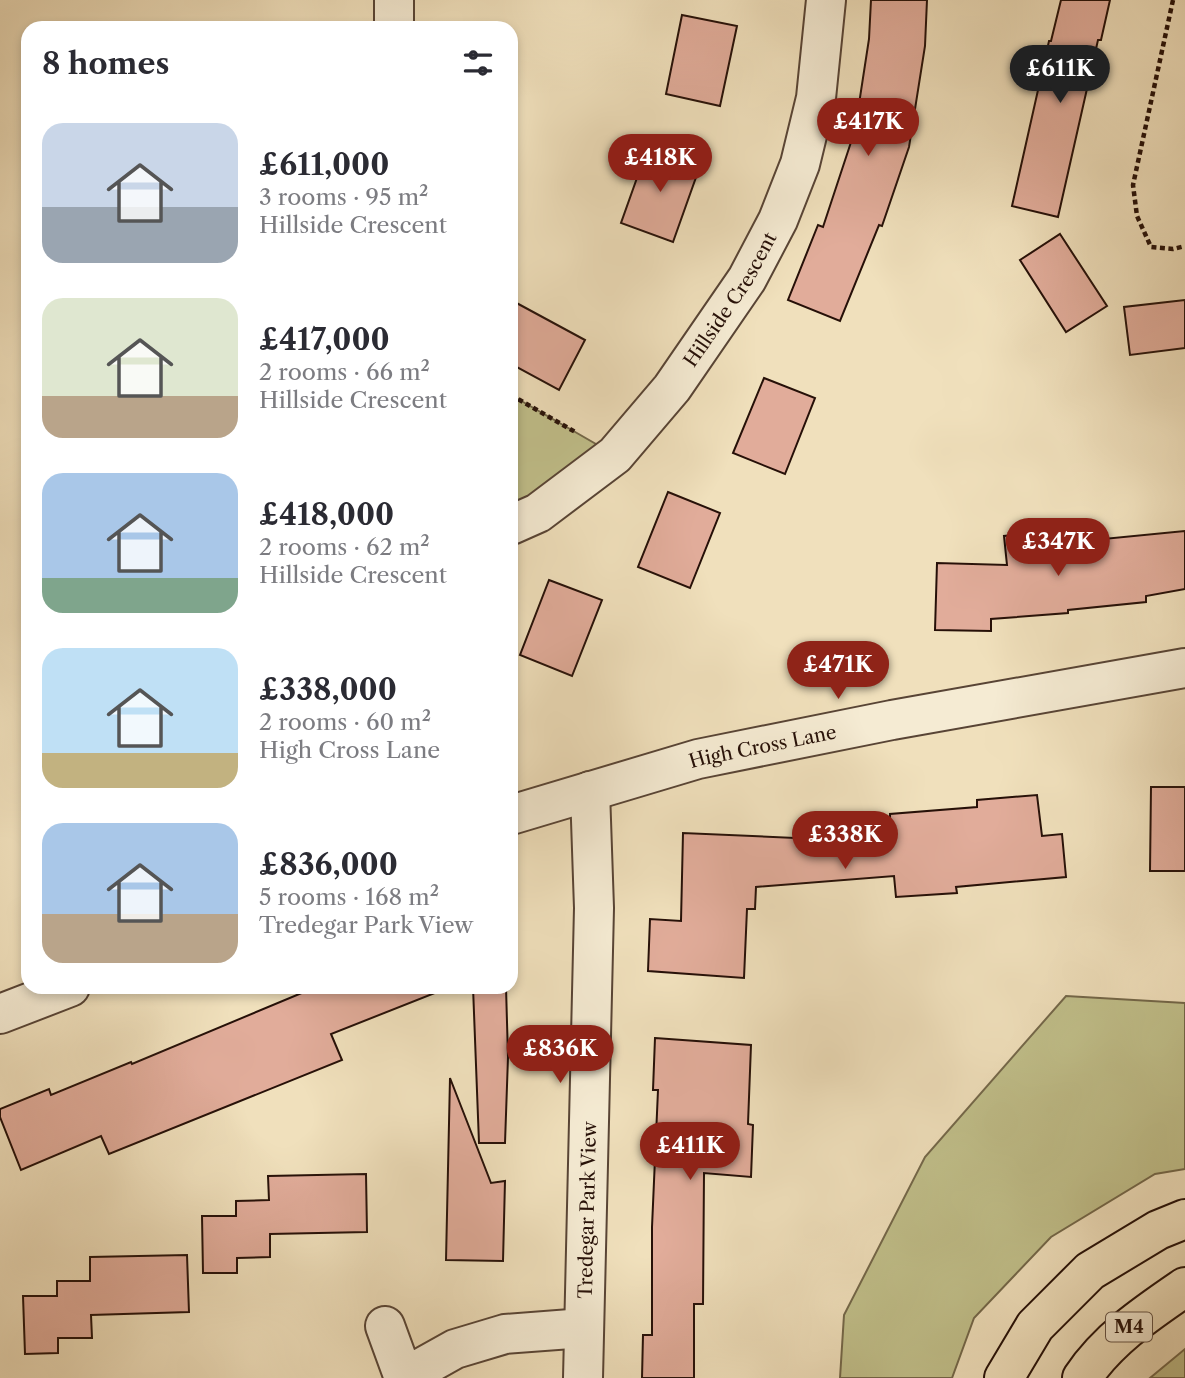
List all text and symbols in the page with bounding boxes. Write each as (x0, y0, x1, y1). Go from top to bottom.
icon: filters (459, 44, 497, 82)
text: 8 homes (42, 45, 169, 82)
pin: £611K (1011, 46, 1109, 105)
text: £611K (1026, 54, 1094, 82)
pin: £417K (819, 99, 917, 158)
text: £417K (833, 107, 903, 135)
pin: £418K (611, 134, 709, 194)
text: £418K (624, 143, 696, 171)
text: £611,000 (259, 146, 389, 183)
icon: home (98, 151, 182, 235)
text: 3 rooms · 95 m² (259, 183, 428, 211)
text: Hillside Crescent (259, 211, 447, 239)
street label: Hillside Crescent (679, 228, 781, 371)
text: £417,000 (259, 321, 390, 358)
icon: home (98, 326, 182, 410)
text: 2 rooms · 66 m² (259, 358, 430, 386)
text: Hillside Crescent (259, 386, 447, 414)
text: £418,000 (259, 496, 394, 533)
icon: home (98, 501, 182, 585)
pin: £347K (1009, 518, 1107, 578)
text: £347K (1022, 527, 1094, 555)
text: 2 rooms · 62 m² (259, 533, 430, 561)
text: Hillside Crescent (259, 561, 447, 589)
pin: £471K (789, 642, 887, 701)
text: £471K (803, 650, 873, 678)
text: £338,000 (259, 671, 397, 708)
icon: home (98, 676, 182, 760)
text: 2 rooms · 60 m² (259, 708, 431, 736)
street label: High Cross Lane (686, 720, 838, 773)
text: High Cross Lane (259, 736, 440, 764)
pin: £338K (796, 812, 894, 871)
text: £338K (808, 820, 882, 848)
text: £836,000 (259, 846, 398, 883)
icon: home (98, 851, 182, 935)
text: 5 rooms · 168 m² (259, 883, 439, 911)
text: Tredegar Park View (259, 911, 473, 939)
pin: £836K (511, 1026, 609, 1085)
text: £836K (523, 1034, 597, 1062)
street label: Tredegar Park View (573, 1121, 601, 1299)
pin: £411K (641, 1122, 739, 1182)
text: £411K (656, 1131, 724, 1159)
road number: M4 (1106, 1312, 1152, 1342)

